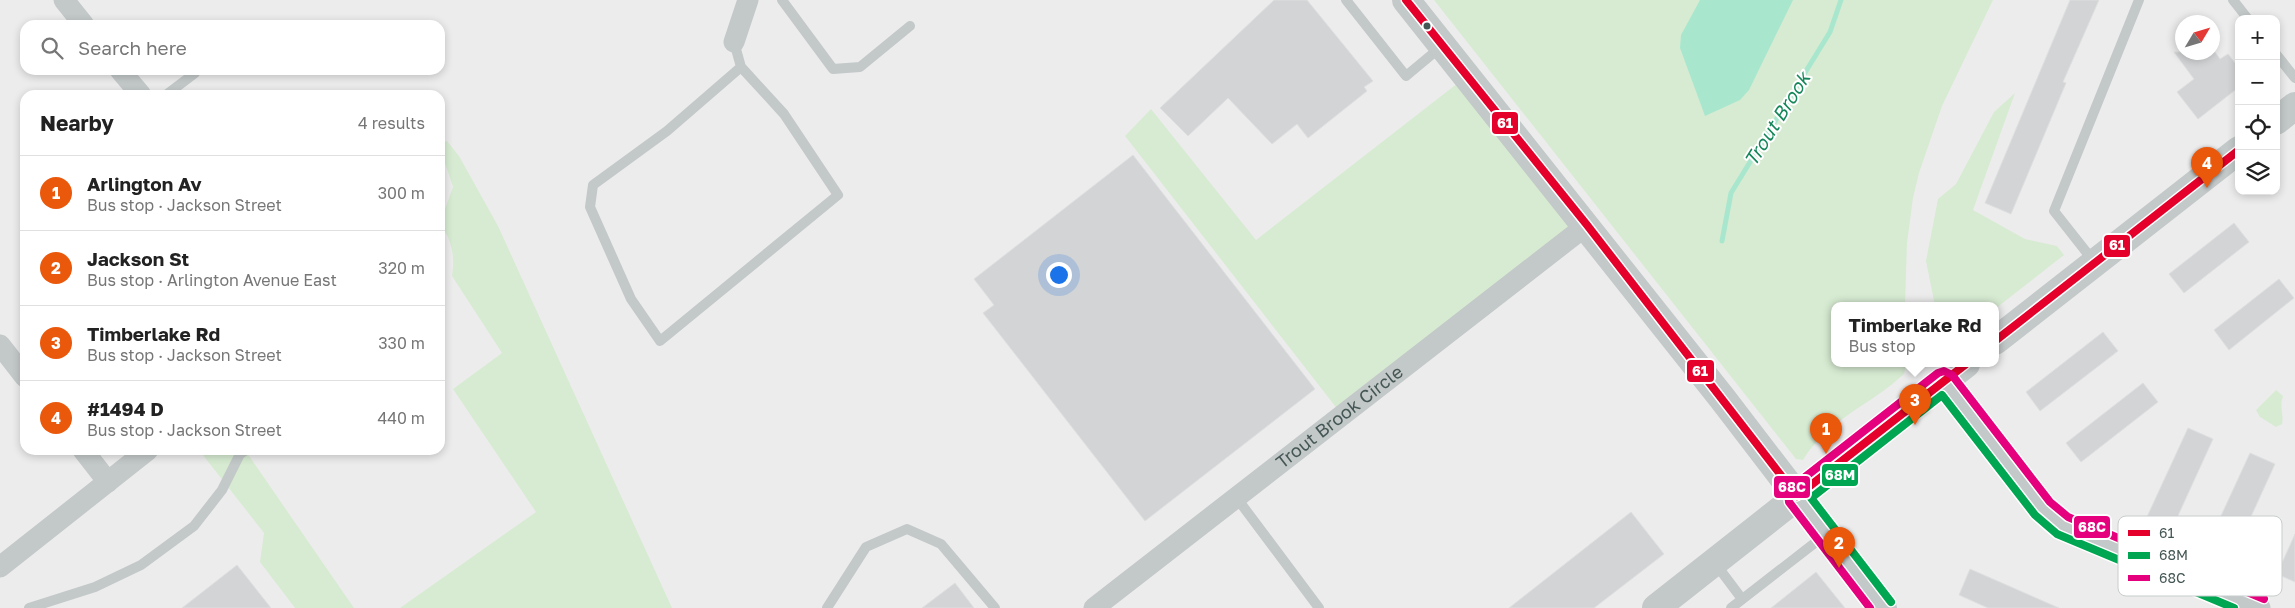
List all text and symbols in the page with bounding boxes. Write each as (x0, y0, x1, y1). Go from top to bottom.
north arrow (2175, 15, 2220, 60)
map controls (2235, 15, 2280, 195)
button: + (2235, 15, 2280, 60)
search box (20, 20, 445, 75)
unlabelled marker (1422, 21, 1432, 31)
icon: search (38, 34, 66, 62)
text: Search here (78, 36, 187, 59)
button: − (2235, 60, 2280, 105)
water label: Trout Brook (1739, 66, 1816, 170)
button: locate (2235, 105, 2280, 150)
text: Nearby (40, 110, 114, 136)
line badge: 61 (1491, 111, 1519, 135)
text: 4 results (358, 113, 425, 133)
text: 61 (1497, 114, 1513, 131)
pin: 4 (2191, 147, 2223, 188)
button: layers (2235, 150, 2280, 195)
text: Arlington Av (87, 172, 202, 195)
text: 1 (52, 183, 60, 203)
text: 300 m (378, 183, 425, 203)
text: Bus stop · Jackson Street (87, 195, 282, 215)
line badge: 61 (2103, 234, 2131, 258)
text: 61 (2109, 236, 2125, 253)
text: Jackson St (87, 247, 189, 270)
text: 2 (51, 258, 61, 278)
text: 320 m (378, 258, 425, 278)
your location (1046, 262, 1072, 288)
text: Bus stop · Arlington Avenue East (87, 270, 337, 290)
popup (1831, 302, 1999, 367)
text: Timberlake Rd (1848, 313, 1982, 336)
text: Timberlake Rd (87, 322, 220, 345)
text: 3 (51, 333, 61, 353)
text: 330 m (378, 333, 425, 353)
text: Bus stop (1848, 336, 1916, 356)
text: Bus stop · Jackson Street (87, 345, 282, 365)
line badge: 61 (1686, 359, 1715, 383)
street label: Trout Brook Circle (1271, 360, 1407, 473)
text: 61 (1692, 362, 1708, 379)
pin: 3 (1899, 384, 1931, 425)
text: #1494 D (87, 397, 164, 420)
text: 4 (51, 408, 61, 428)
text: 440 m (377, 408, 425, 428)
pin: 1 (1810, 413, 1842, 454)
text: Bus stop · Jackson Street (87, 420, 282, 440)
line badge: 68M (1821, 463, 1859, 487)
text: 68M (1825, 466, 1855, 483)
line badge: 68C (1773, 475, 1811, 499)
text: 68C (1778, 478, 1806, 495)
line badge: 68C (2073, 515, 2111, 539)
legend (2118, 516, 2282, 596)
text: 68C (2078, 518, 2106, 535)
text: 61 (2159, 524, 2174, 541)
pin: 2 (1823, 527, 1855, 568)
text: 68M (2159, 546, 2188, 563)
text: 68C (2159, 569, 2186, 586)

